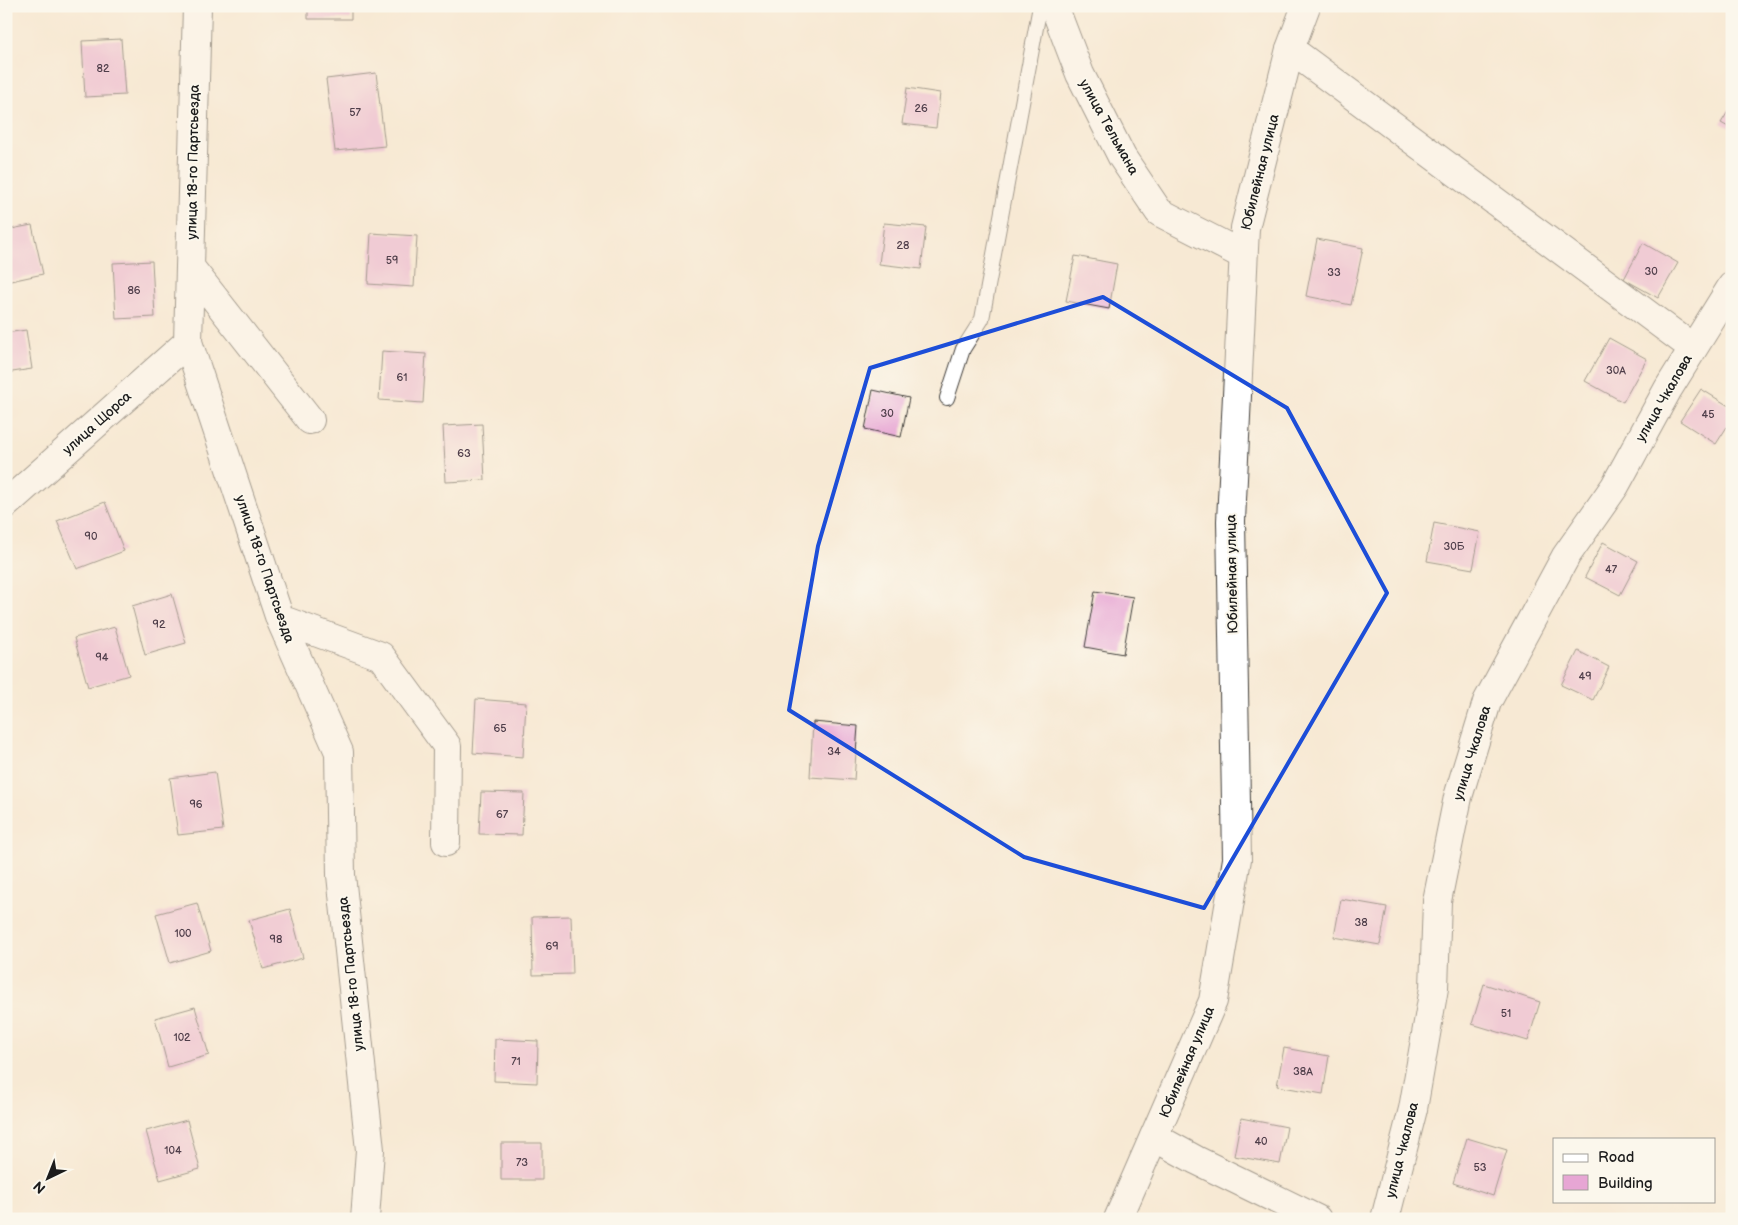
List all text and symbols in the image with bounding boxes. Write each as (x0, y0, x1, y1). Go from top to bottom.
house number: 82 (97, 62, 110, 75)
street label: улица Тельмана (1076, 76, 1143, 179)
street label: улица 18-го Партсьезда (183, 84, 203, 240)
house number: 26 (914, 102, 928, 115)
house number: 57 (349, 106, 361, 119)
street label: Юбилейная улица (1237, 111, 1283, 232)
house number: 28 (897, 239, 909, 252)
house number: 59 (386, 254, 398, 267)
house number: 30 (1644, 265, 1658, 278)
house number: 33 (1327, 266, 1341, 279)
house number: 86 (127, 284, 141, 297)
street label: улица Чкалова (1632, 351, 1696, 445)
house number: 30А (1606, 364, 1626, 377)
house number: 61 (397, 371, 407, 384)
street label: улица Щорса (59, 387, 135, 458)
house number: 30 (880, 407, 894, 420)
house number: 45 (1701, 408, 1715, 421)
house number: 63 (457, 447, 471, 460)
street label: улица 18-го Партсьезда (232, 493, 299, 646)
street label: Юбилейная улица (1222, 513, 1242, 634)
house number: 90 (85, 530, 98, 543)
house number: 30Б (1444, 540, 1465, 553)
house number: 47 (1605, 563, 1618, 576)
house number: 92 (153, 618, 166, 631)
house number: 94 (95, 651, 109, 664)
house number: 49 (1578, 670, 1592, 683)
street label: улица Чкалова (1450, 703, 1495, 802)
house number: 65 (493, 722, 507, 735)
house number: 34 (827, 745, 841, 758)
house number: 96 (189, 798, 203, 811)
house number: 67 (496, 808, 509, 821)
street label: улица 18-го Партсьезда (334, 895, 368, 1052)
house number: 38 (1354, 916, 1368, 929)
house number: 100 (174, 927, 192, 940)
house number: 98 (270, 933, 282, 946)
house number: 69 (545, 940, 559, 953)
street label: Юбилейная улица (1156, 1003, 1218, 1120)
house number: 51 (1501, 1007, 1511, 1020)
house number: 102 (173, 1031, 191, 1044)
house number: 71 (511, 1055, 521, 1068)
house number: 38А (1293, 1065, 1313, 1078)
street label: улица Чкалова (1382, 1100, 1422, 1200)
house number: 40 (1254, 1135, 1268, 1148)
legend (1553, 1138, 1716, 1202)
house number: 104 (164, 1144, 182, 1157)
text: Road (1598, 1148, 1634, 1167)
north arrow (22, 1152, 72, 1202)
house number: 73 (516, 1156, 528, 1169)
house number: 53 (1473, 1161, 1487, 1174)
text: Building (1598, 1174, 1653, 1193)
text: N (30, 1177, 49, 1197)

